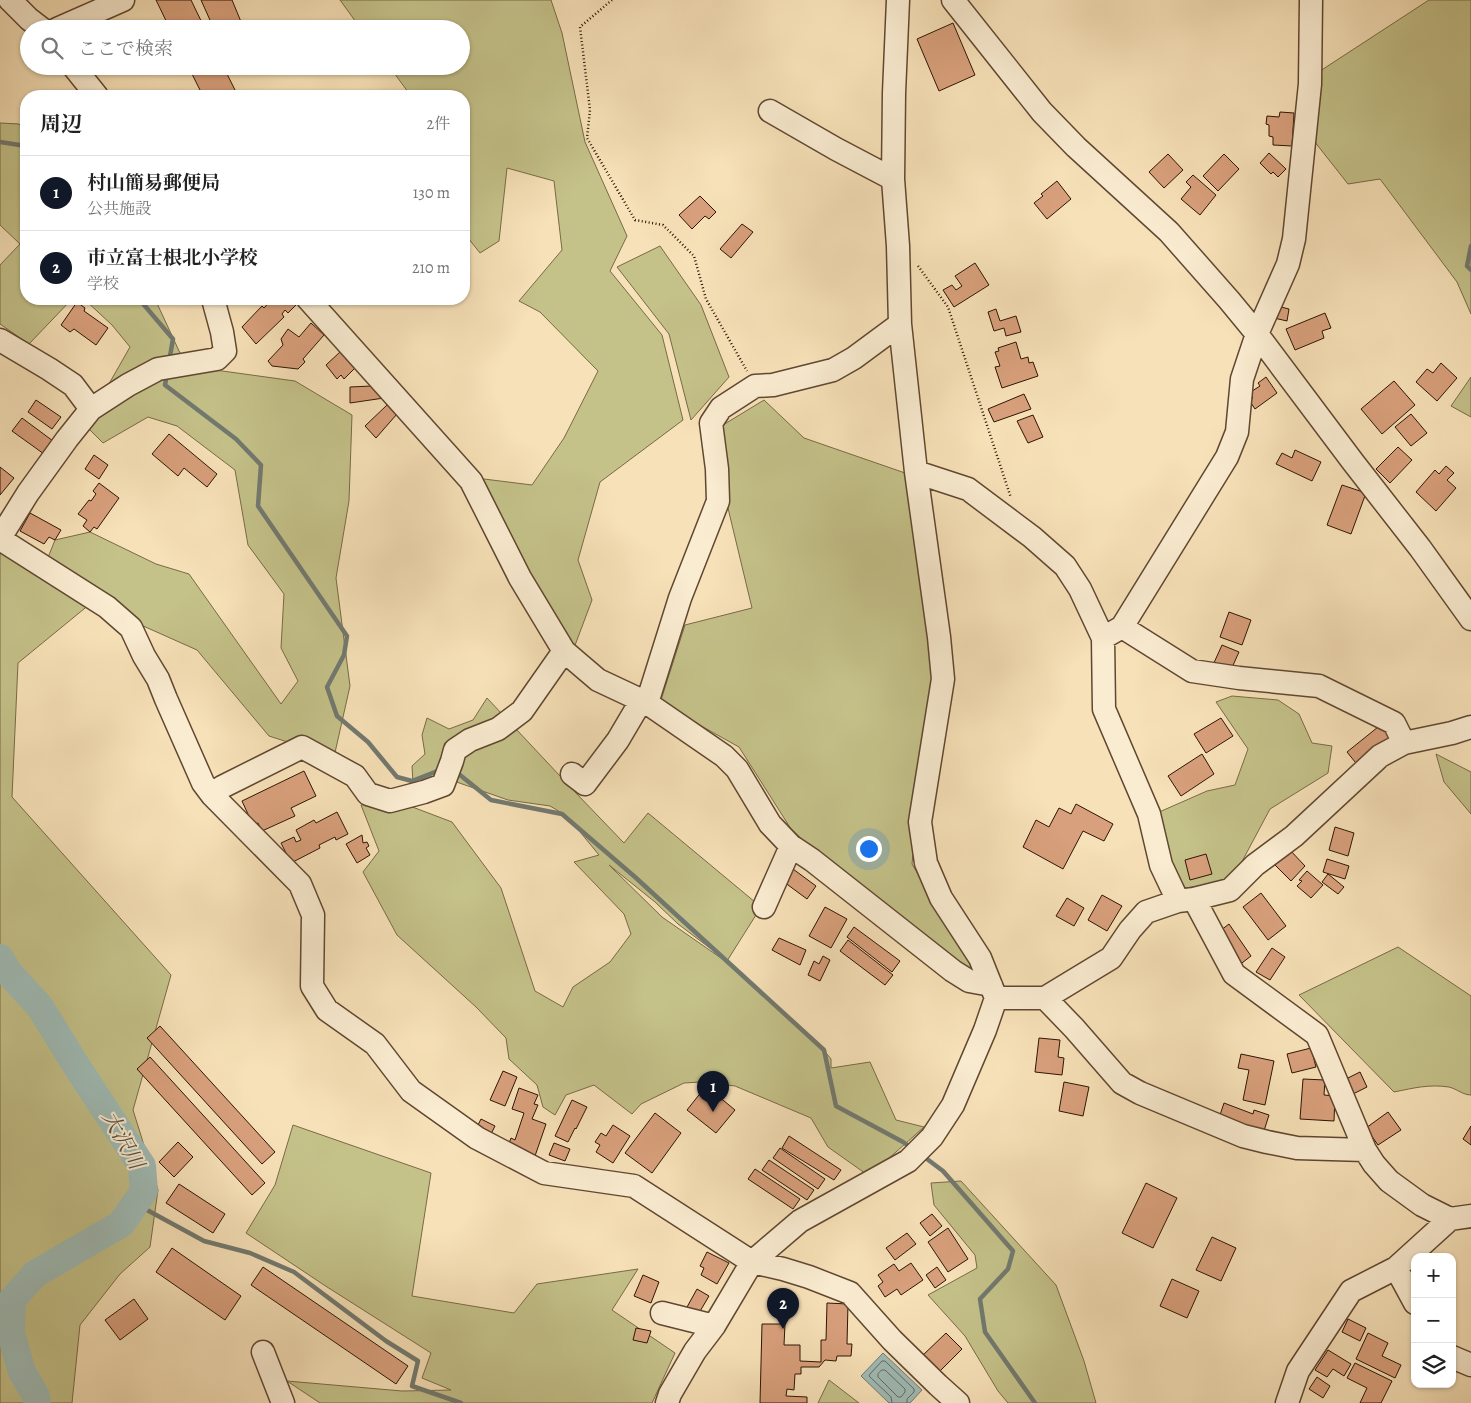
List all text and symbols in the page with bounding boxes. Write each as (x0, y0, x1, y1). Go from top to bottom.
search box (20, 20, 470, 75)
icon: search (38, 34, 66, 62)
text: ここで検索 (78, 36, 173, 62)
text: 周辺 (40, 110, 82, 138)
text: 2件 (426, 113, 450, 135)
text: 村山簡易郵便局 (87, 170, 220, 196)
text: 1 (53, 182, 59, 204)
text: 130 m (413, 182, 450, 204)
text: 公共施設 (87, 198, 151, 220)
text: 市立富士根北小学校 (87, 245, 258, 271)
text: 2 (52, 257, 60, 279)
text: 210 m (412, 257, 450, 279)
text: 学校 (87, 273, 119, 295)
your location (856, 836, 882, 862)
pin: 1 (697, 1071, 729, 1112)
water label: 大沢川 (95, 1106, 151, 1176)
map controls (1411, 1253, 1456, 1388)
button: + (1411, 1253, 1456, 1298)
pin: 2 (767, 1288, 799, 1329)
button: − (1411, 1298, 1456, 1343)
button: layers (1411, 1343, 1456, 1388)

